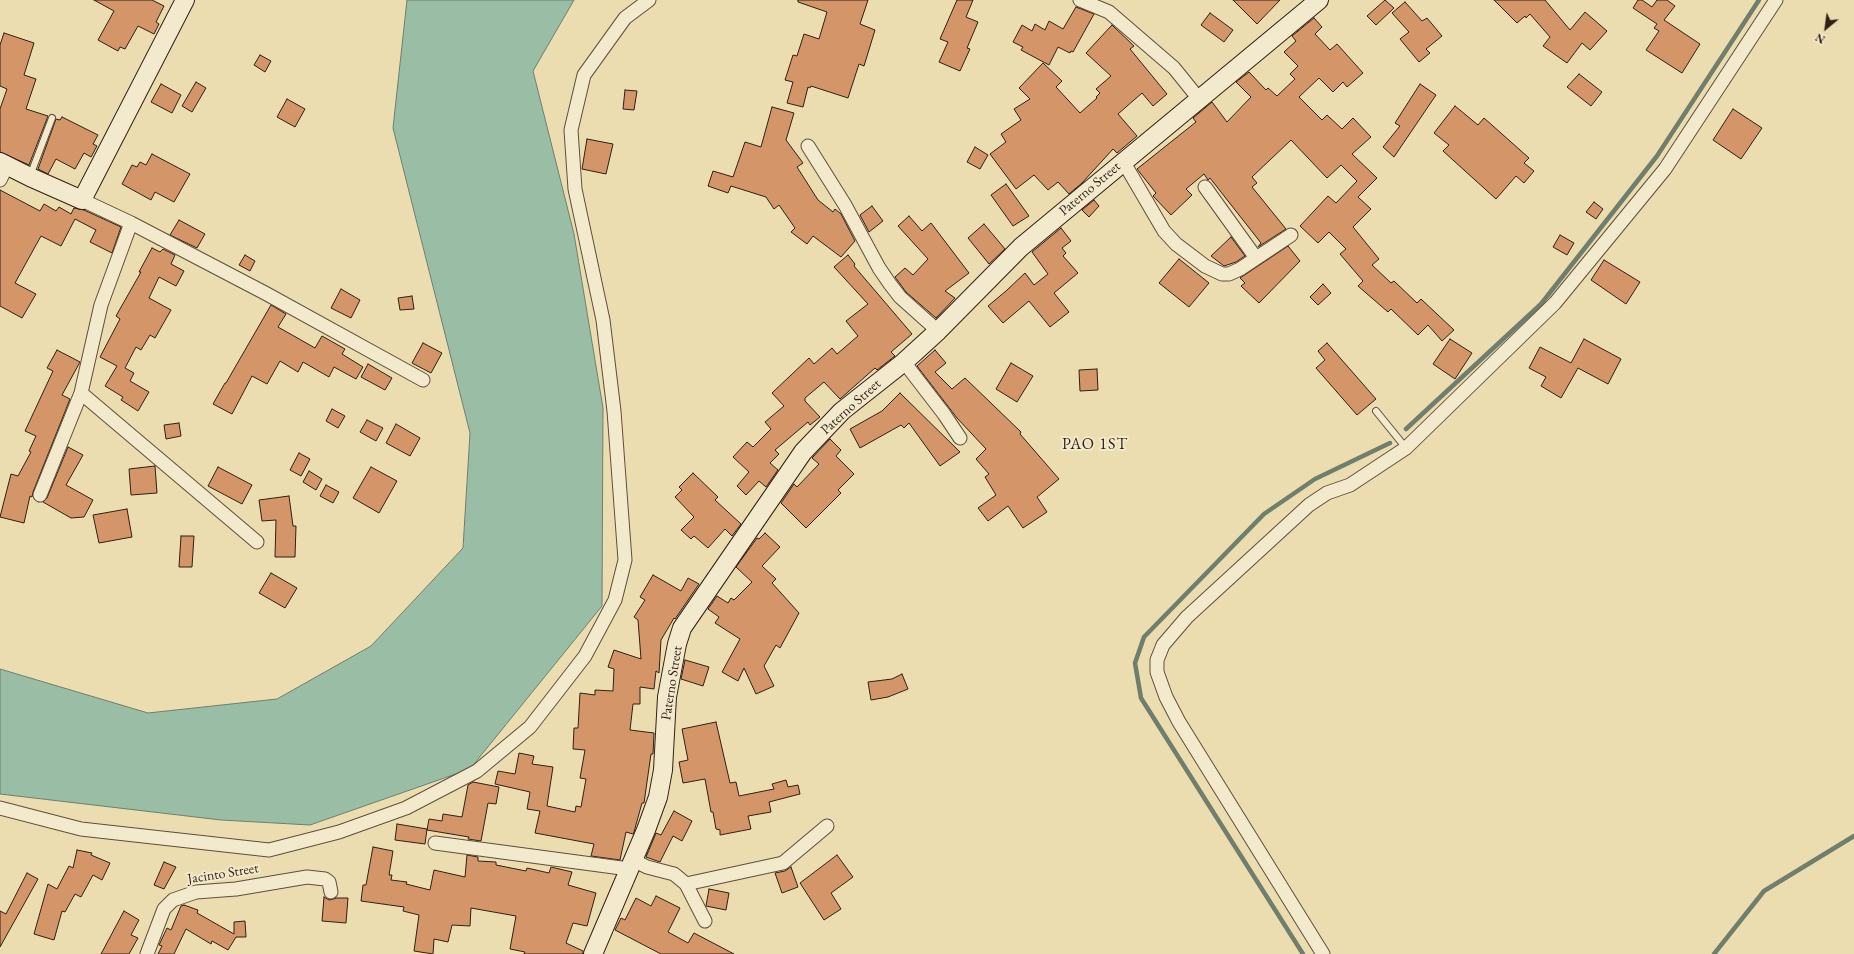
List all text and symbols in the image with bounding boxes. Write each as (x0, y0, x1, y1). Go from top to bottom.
north arrow (1806, 8, 1846, 48)
text: N (1813, 30, 1827, 47)
street label: Paterno Street (1056, 158, 1124, 220)
street label: Paterno Street (818, 376, 884, 438)
district label: PAO 1ST (1062, 435, 1128, 455)
street label: Paterno Street (658, 645, 686, 721)
street label: Jacinto Street (186, 860, 260, 888)

